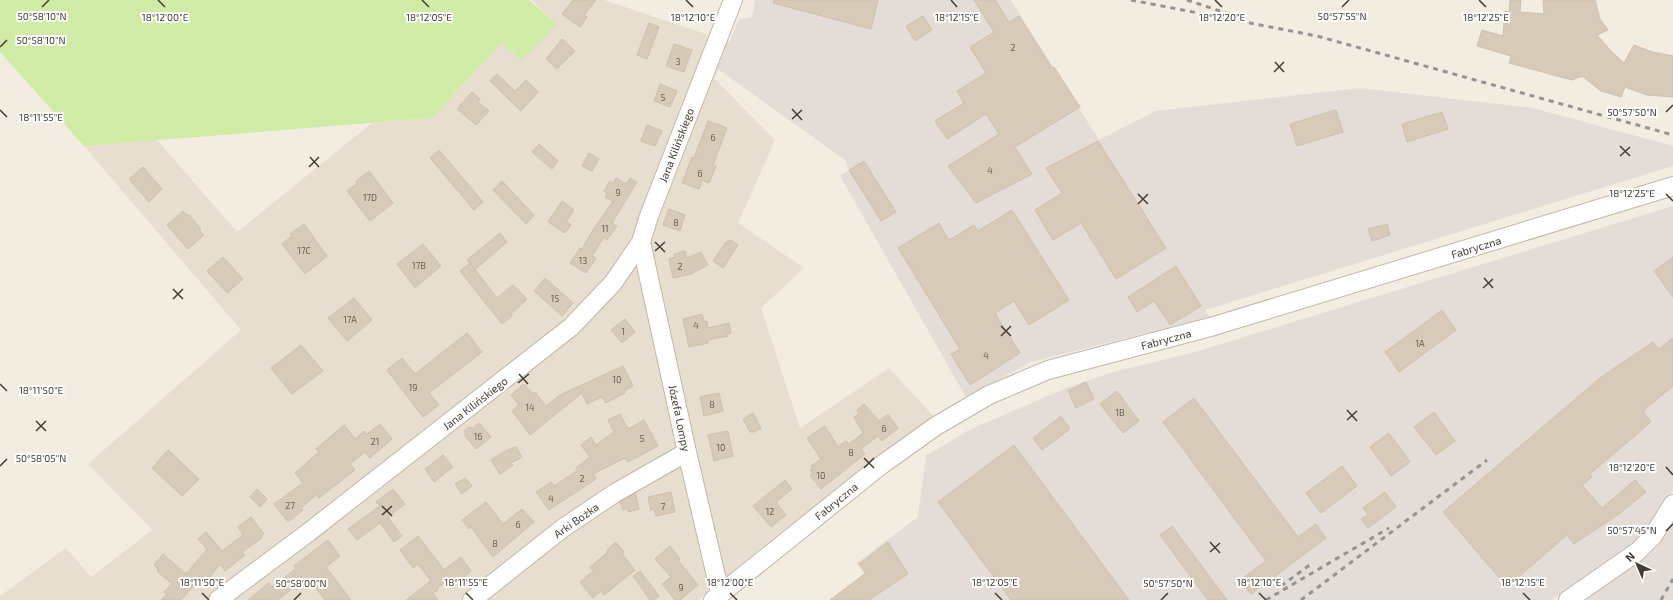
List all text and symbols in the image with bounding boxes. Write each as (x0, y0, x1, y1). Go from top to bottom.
text: 50°58'10"N (17, 10, 67, 22)
text: 50°57'55"N (1318, 10, 1366, 22)
text: 18°12'00"E (142, 11, 189, 23)
text: 18°12'05"E (406, 11, 452, 23)
text: 18°12'10"E (671, 11, 716, 23)
text: 18°12'15"E (935, 11, 979, 23)
text: 18°12'20"E (1199, 11, 1245, 23)
text: 18°12'25"E (1463, 11, 1509, 23)
text: 50°58'10"N (16, 34, 66, 46)
house number: 2 (1010, 42, 1016, 53)
house number: 3 (675, 56, 681, 67)
house number: 5 (661, 92, 666, 103)
street label: Jana Kilińskiego (656, 106, 696, 184)
text: 50°57'50"N (1607, 106, 1657, 118)
text: 18°11'55"E (19, 111, 63, 123)
house number: 6 (710, 132, 716, 143)
house number: 4 (987, 165, 993, 176)
house number: 6 (697, 168, 703, 179)
house number: 9 (615, 187, 621, 198)
text: 18°12'25"E (1609, 187, 1655, 199)
house number: 17D (363, 192, 377, 203)
house number: 8 (673, 217, 679, 228)
house number: 11 (601, 223, 609, 234)
street label: Fabryczna (1449, 233, 1503, 261)
house number: 17C (297, 245, 311, 256)
house number: 13 (579, 255, 587, 266)
house number: 17B (412, 260, 426, 271)
house number: 2 (677, 261, 683, 272)
house number: 15 (551, 293, 559, 304)
house number: 17A (343, 314, 357, 325)
house number: 4 (693, 320, 699, 331)
house number: 1 (621, 326, 625, 337)
street label: Fabryczna (1139, 326, 1193, 352)
house number: 1A (1415, 338, 1425, 349)
house number: 4 (983, 350, 989, 361)
street label: Jana Kilińskiego (440, 374, 510, 432)
house number: 10 (612, 374, 622, 385)
house number: 19 (409, 382, 417, 393)
street label: Józefa Lompy (667, 383, 693, 453)
text: 18°11'50"E (19, 384, 64, 396)
house number: 8 (709, 399, 715, 410)
house number: 14 (525, 402, 535, 413)
house number: 1B (1115, 407, 1125, 418)
house number: 6 (881, 423, 887, 434)
house number: 16 (474, 431, 482, 442)
house number: 5 (640, 433, 645, 444)
house number: 21 (371, 436, 379, 447)
house number: 10 (716, 442, 726, 453)
house number: 8 (848, 447, 854, 458)
text: 50°58'05"N (16, 452, 66, 464)
text: 18°12'20"E (1609, 461, 1655, 473)
house number: 10 (816, 470, 826, 481)
house number: 2 (579, 473, 585, 484)
street label: Fabryczna (812, 480, 860, 522)
house number: 4 (548, 493, 554, 504)
house number: 27 (285, 500, 295, 511)
street label: Arki Bożka (551, 500, 601, 540)
house number: 7 (661, 501, 666, 512)
house number: 12 (766, 506, 774, 517)
house number: 6 (515, 519, 521, 530)
text: 50°57'45"N (1607, 524, 1657, 536)
house number: 8 (492, 538, 498, 549)
north arrow (1617, 544, 1657, 584)
text: N (1622, 549, 1637, 564)
text: 18°11'50"E (180, 576, 225, 588)
text: 18°11'55"E (444, 576, 488, 588)
text: 18°12'00"E (707, 576, 754, 588)
text: 18°12'05"E (972, 576, 1018, 588)
text: 18°12'10"E (1237, 576, 1282, 588)
text: 18°12'15"E (1501, 576, 1545, 588)
text: 50°58'00"N (275, 577, 327, 589)
text: 50°57'50"N (1143, 577, 1193, 589)
house number: 9 (678, 582, 684, 593)

